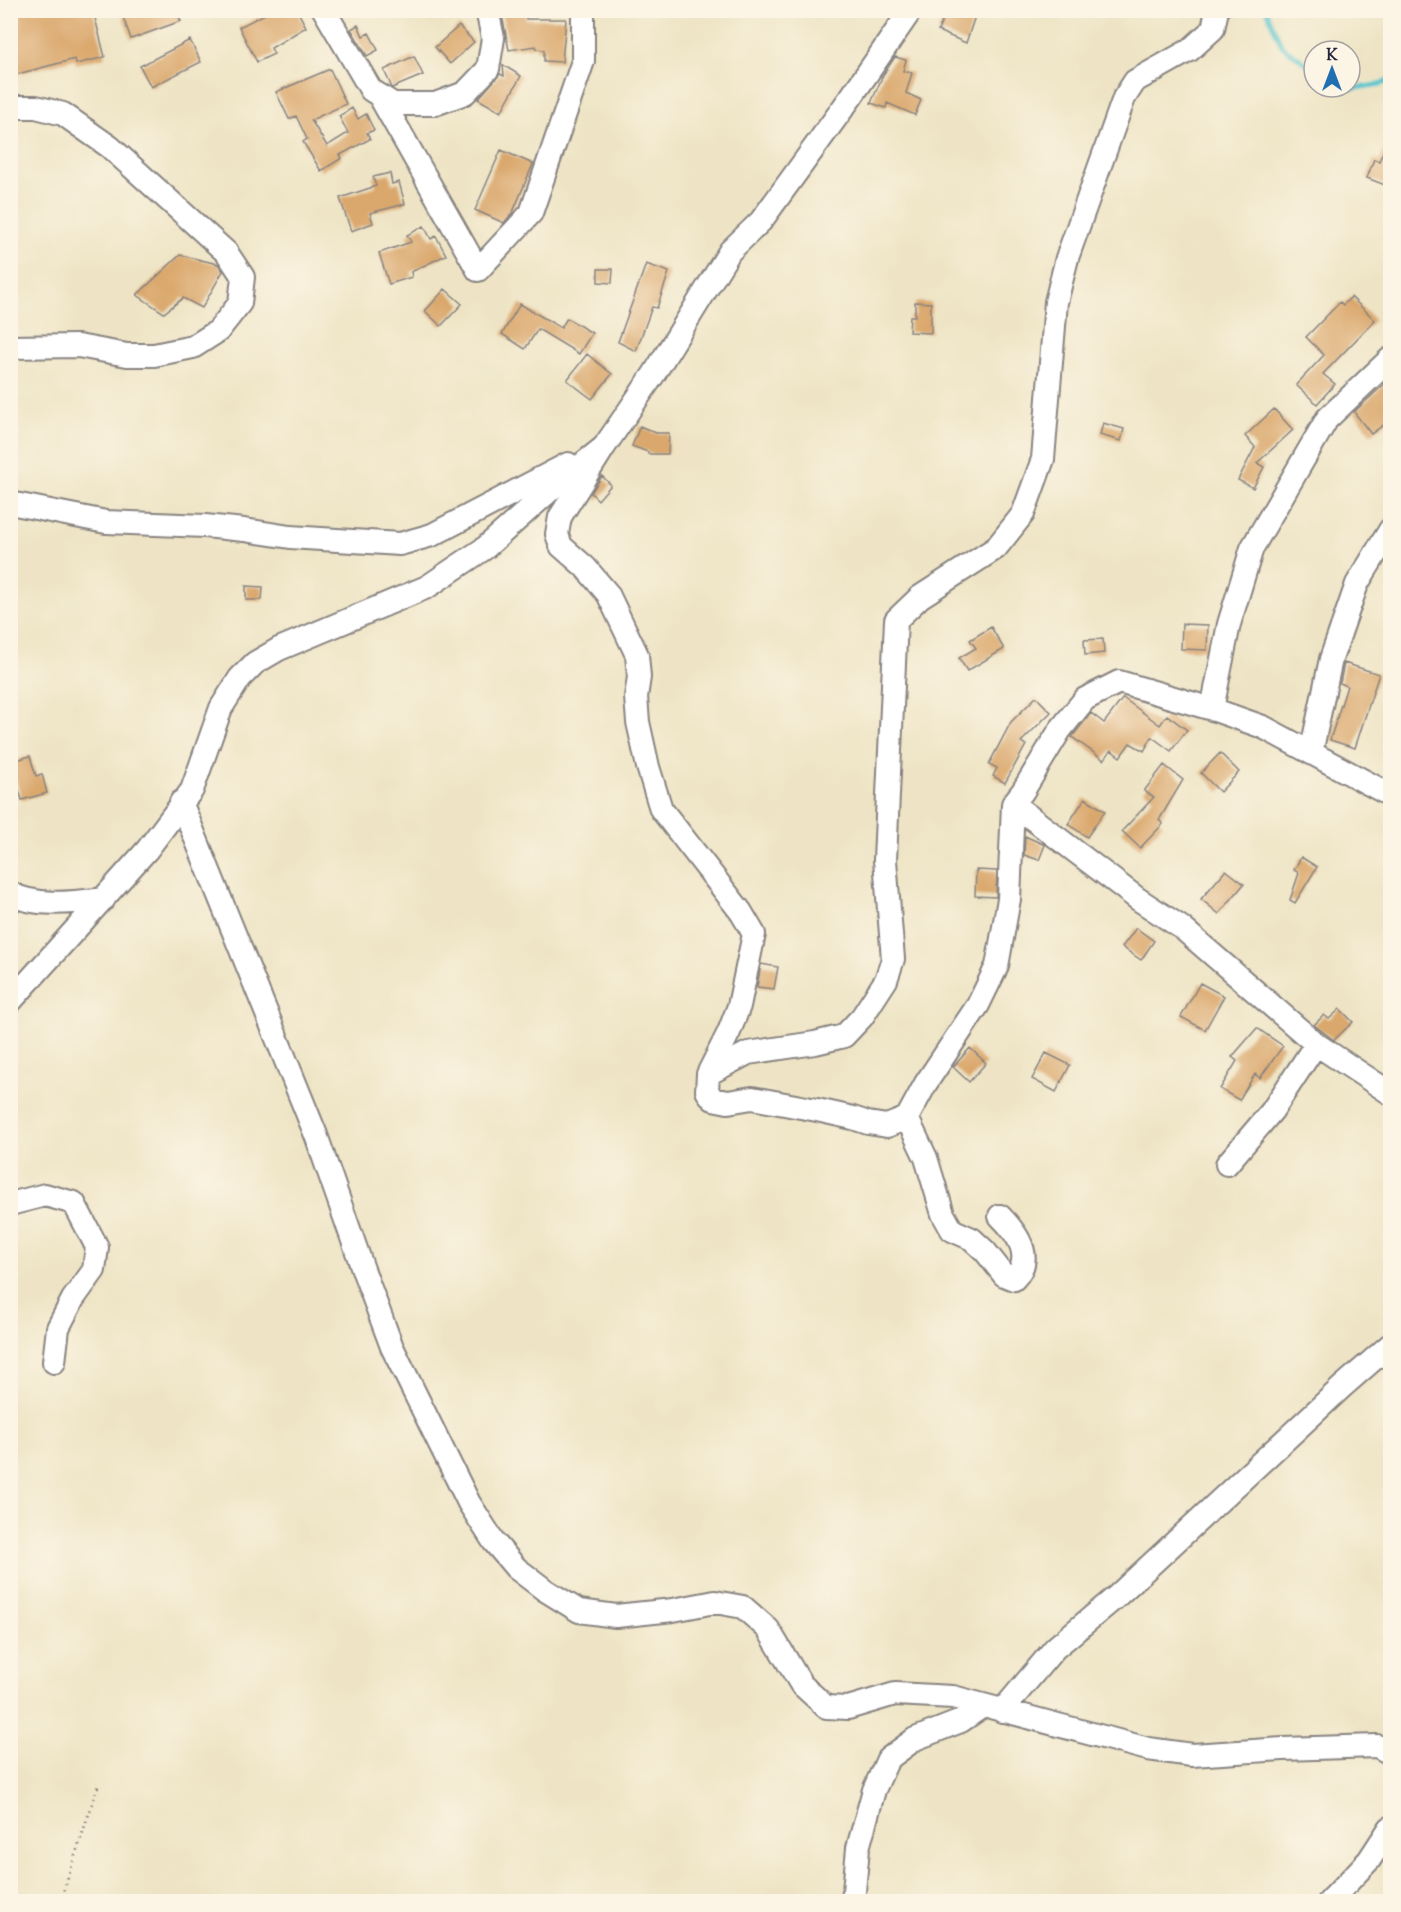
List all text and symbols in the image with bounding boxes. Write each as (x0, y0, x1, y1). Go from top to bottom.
north arrow (1302, 39, 1362, 99)
text: K (1326, 45, 1338, 68)

